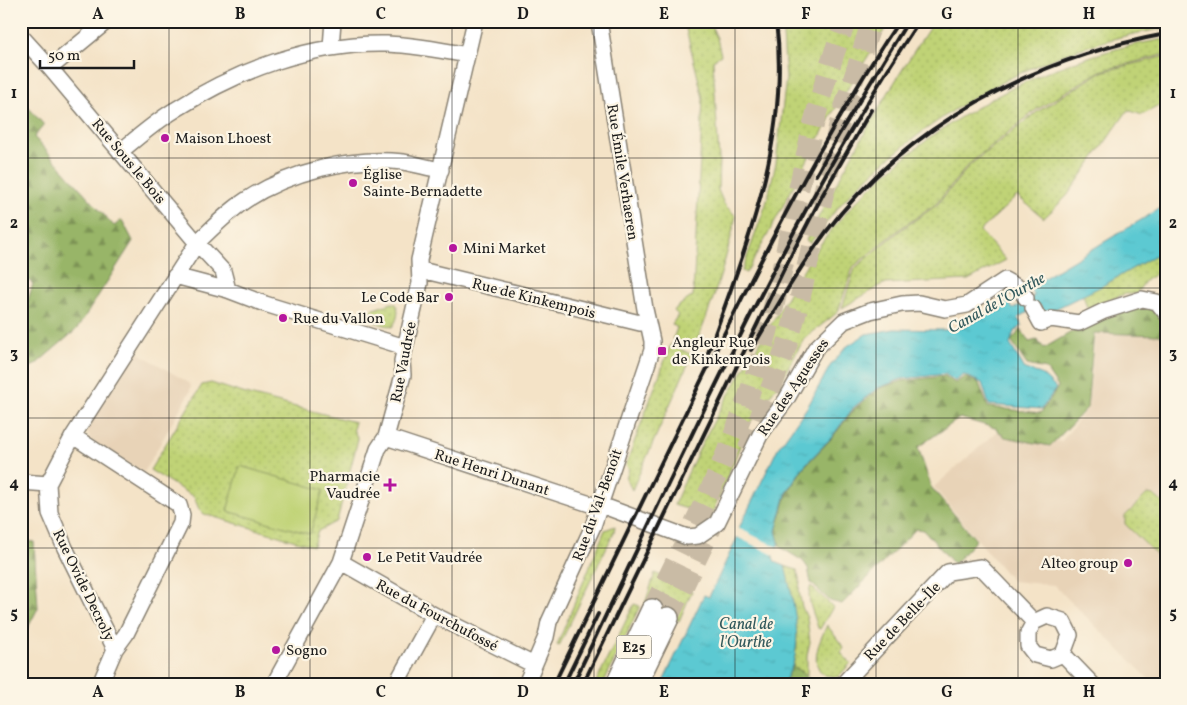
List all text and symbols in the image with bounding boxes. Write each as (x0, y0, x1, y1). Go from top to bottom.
text: A (92, 4, 104, 26)
text: B (235, 4, 246, 26)
text: C (376, 4, 386, 26)
text: D (517, 4, 529, 26)
text: E (659, 4, 669, 26)
text: F (801, 4, 811, 26)
text: G (941, 4, 953, 26)
text: H (1083, 4, 1095, 26)
scale bar (40, 38, 134, 70)
text: 50 m (48, 46, 80, 67)
text: 1 (11, 83, 17, 105)
text: 1 (1170, 83, 1176, 105)
street label: Rue Émile Verhaeren (600, 102, 643, 242)
street label: Rue Sous le Bois (86, 115, 170, 209)
place label: Maison Lhoest (175, 129, 271, 150)
marker: Maison Lhoest (159, 132, 171, 144)
place label: Église Sainte-Bernadette (363, 165, 482, 203)
marker: Église Sainte-Bernadette (347, 177, 359, 189)
text: 2 (10, 213, 18, 235)
text: 2 (1169, 213, 1177, 235)
place label: Mini Market (463, 239, 546, 260)
marker: Mini Market (447, 242, 459, 254)
water label: Canal de l'Ourthe (944, 268, 1050, 340)
street label: Rue de Kinkempois (470, 274, 598, 325)
place label: Le Code Bar (361, 288, 439, 309)
marker: Le Code Bar (443, 291, 455, 303)
place label: Rue du Vallon (293, 309, 384, 330)
marker: Rue du Vallon (277, 312, 289, 324)
street label: Rue Vaudrée (386, 320, 423, 405)
place label: Angleur Rue de Kinkempois (672, 333, 770, 371)
street label: Rue des Aguesses (754, 335, 835, 441)
text: 3 (10, 343, 18, 365)
text: 3 (1169, 343, 1177, 365)
marker: Angleur Rue de Kinkempois (656, 345, 668, 357)
street label: Rue Henri Dunant (431, 445, 552, 502)
street label: Rue du Val-Benoît (568, 446, 628, 565)
place label: Pharmacie Vaudrée (310, 467, 380, 505)
text: 4 (9, 473, 19, 495)
text: 4 (1168, 473, 1178, 495)
marker: Pharmacie Vaudrée (384, 479, 396, 491)
street label: Rue Ovide Decroly (46, 526, 119, 645)
place label: Le Petit Vaudrée (377, 548, 482, 569)
marker: Le Petit Vaudrée (361, 551, 373, 563)
place label: Alteo group (1041, 554, 1118, 575)
marker: Alteo group (1122, 557, 1134, 569)
street label: Rue du Fourchufossé (371, 575, 501, 658)
street label: Rue de Belle-Île (860, 578, 946, 666)
text: 5 (10, 603, 18, 625)
text: 5 (1169, 603, 1177, 625)
water label: Canal de l'Ourthe (719, 614, 773, 654)
road number: E25 (616, 636, 652, 659)
place label: Sogno (286, 641, 327, 662)
marker: Sogno (270, 644, 282, 656)
text: A (92, 682, 104, 704)
text: B (235, 682, 246, 704)
text: C (376, 682, 386, 704)
text: D (517, 682, 529, 704)
text: E (659, 682, 669, 704)
text: F (801, 682, 811, 704)
text: G (941, 682, 953, 704)
text: H (1083, 682, 1095, 704)

